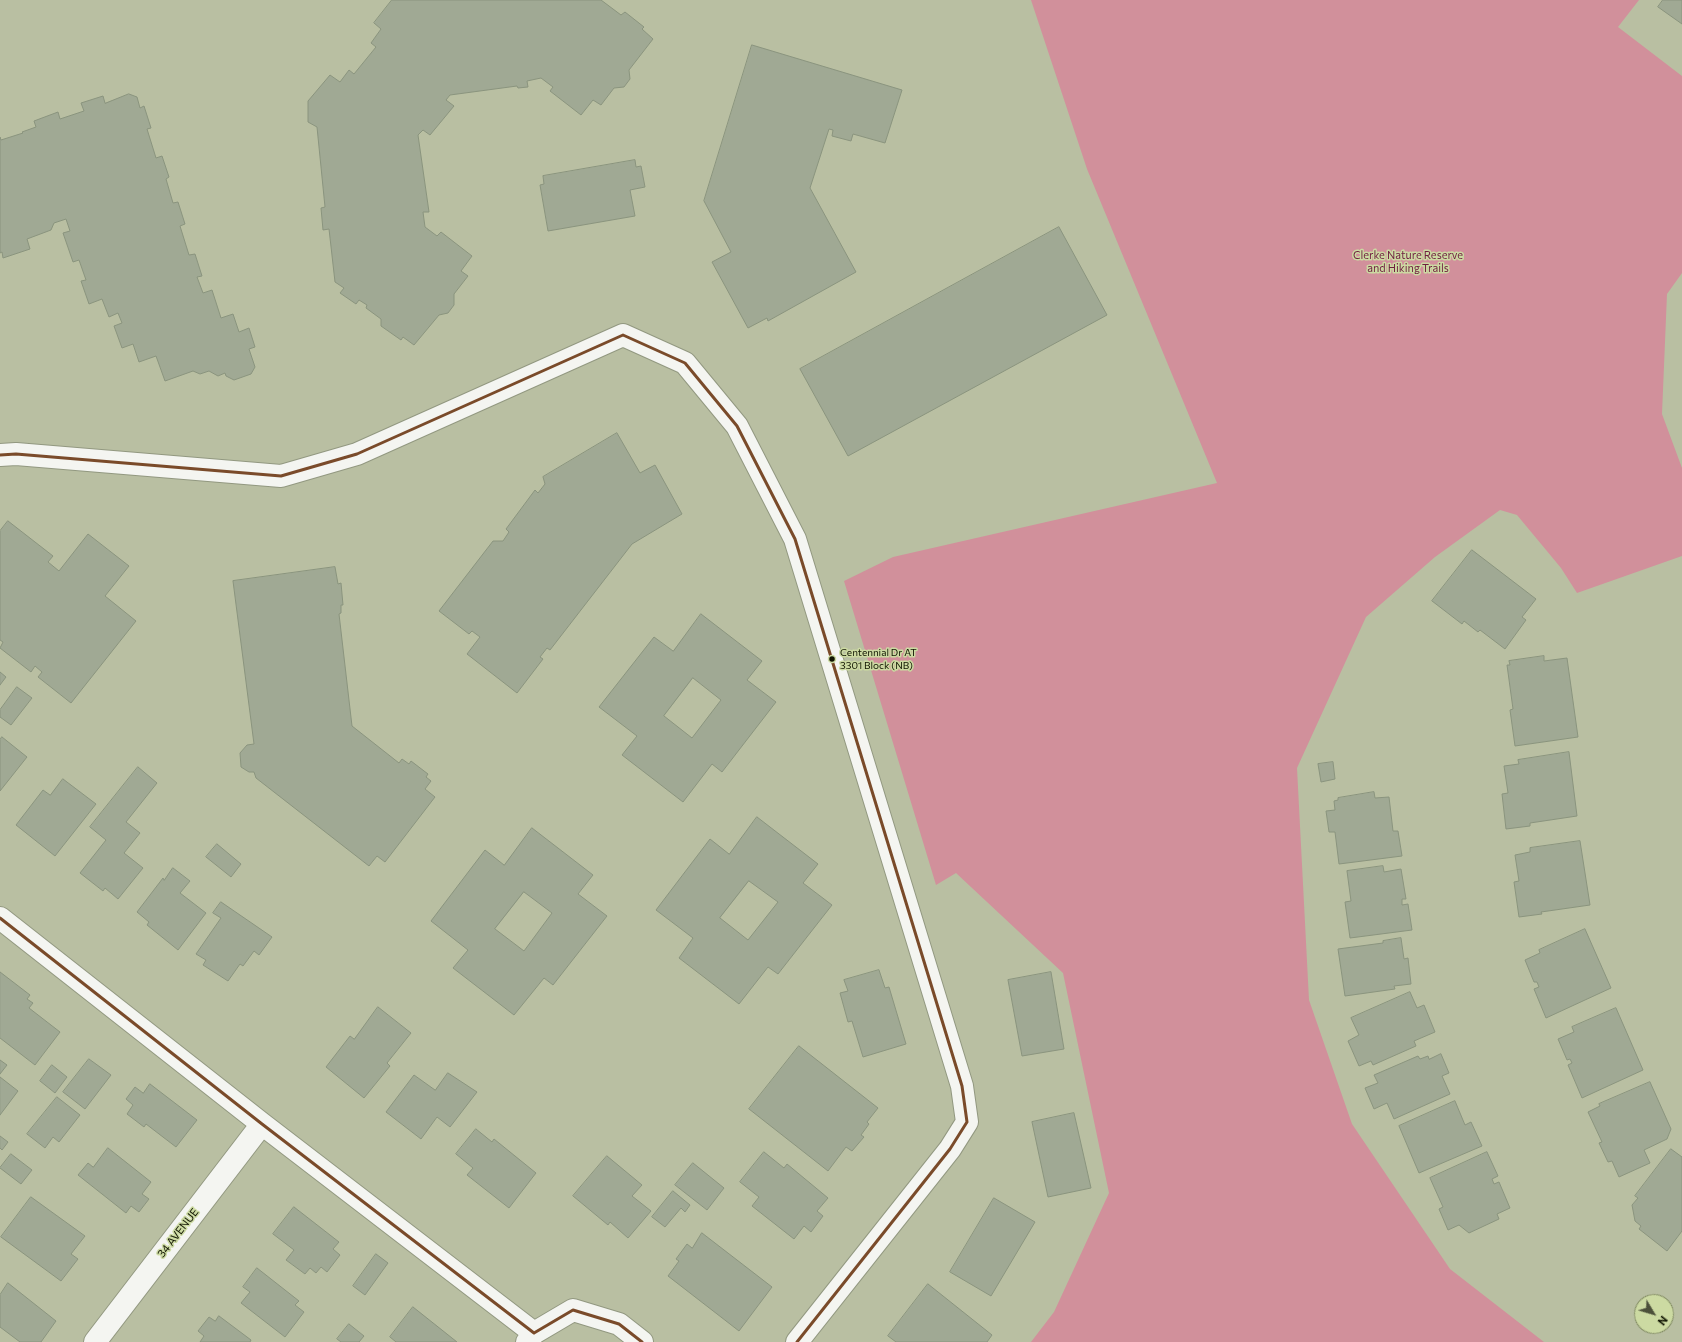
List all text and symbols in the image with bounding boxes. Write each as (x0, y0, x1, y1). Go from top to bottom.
park label: Clerke Nature Reserve and Hiking Trails (1353, 248, 1463, 274)
place label: Centennial Dr AT 3301 Block (NB) (840, 647, 917, 670)
marker: Centennial Dr AT 3301 Block (NB) (827, 654, 837, 664)
street label: 34 AVENUE (155, 1206, 201, 1260)
north arrow (1634, 1294, 1674, 1334)
text: N (1655, 1314, 1671, 1328)

